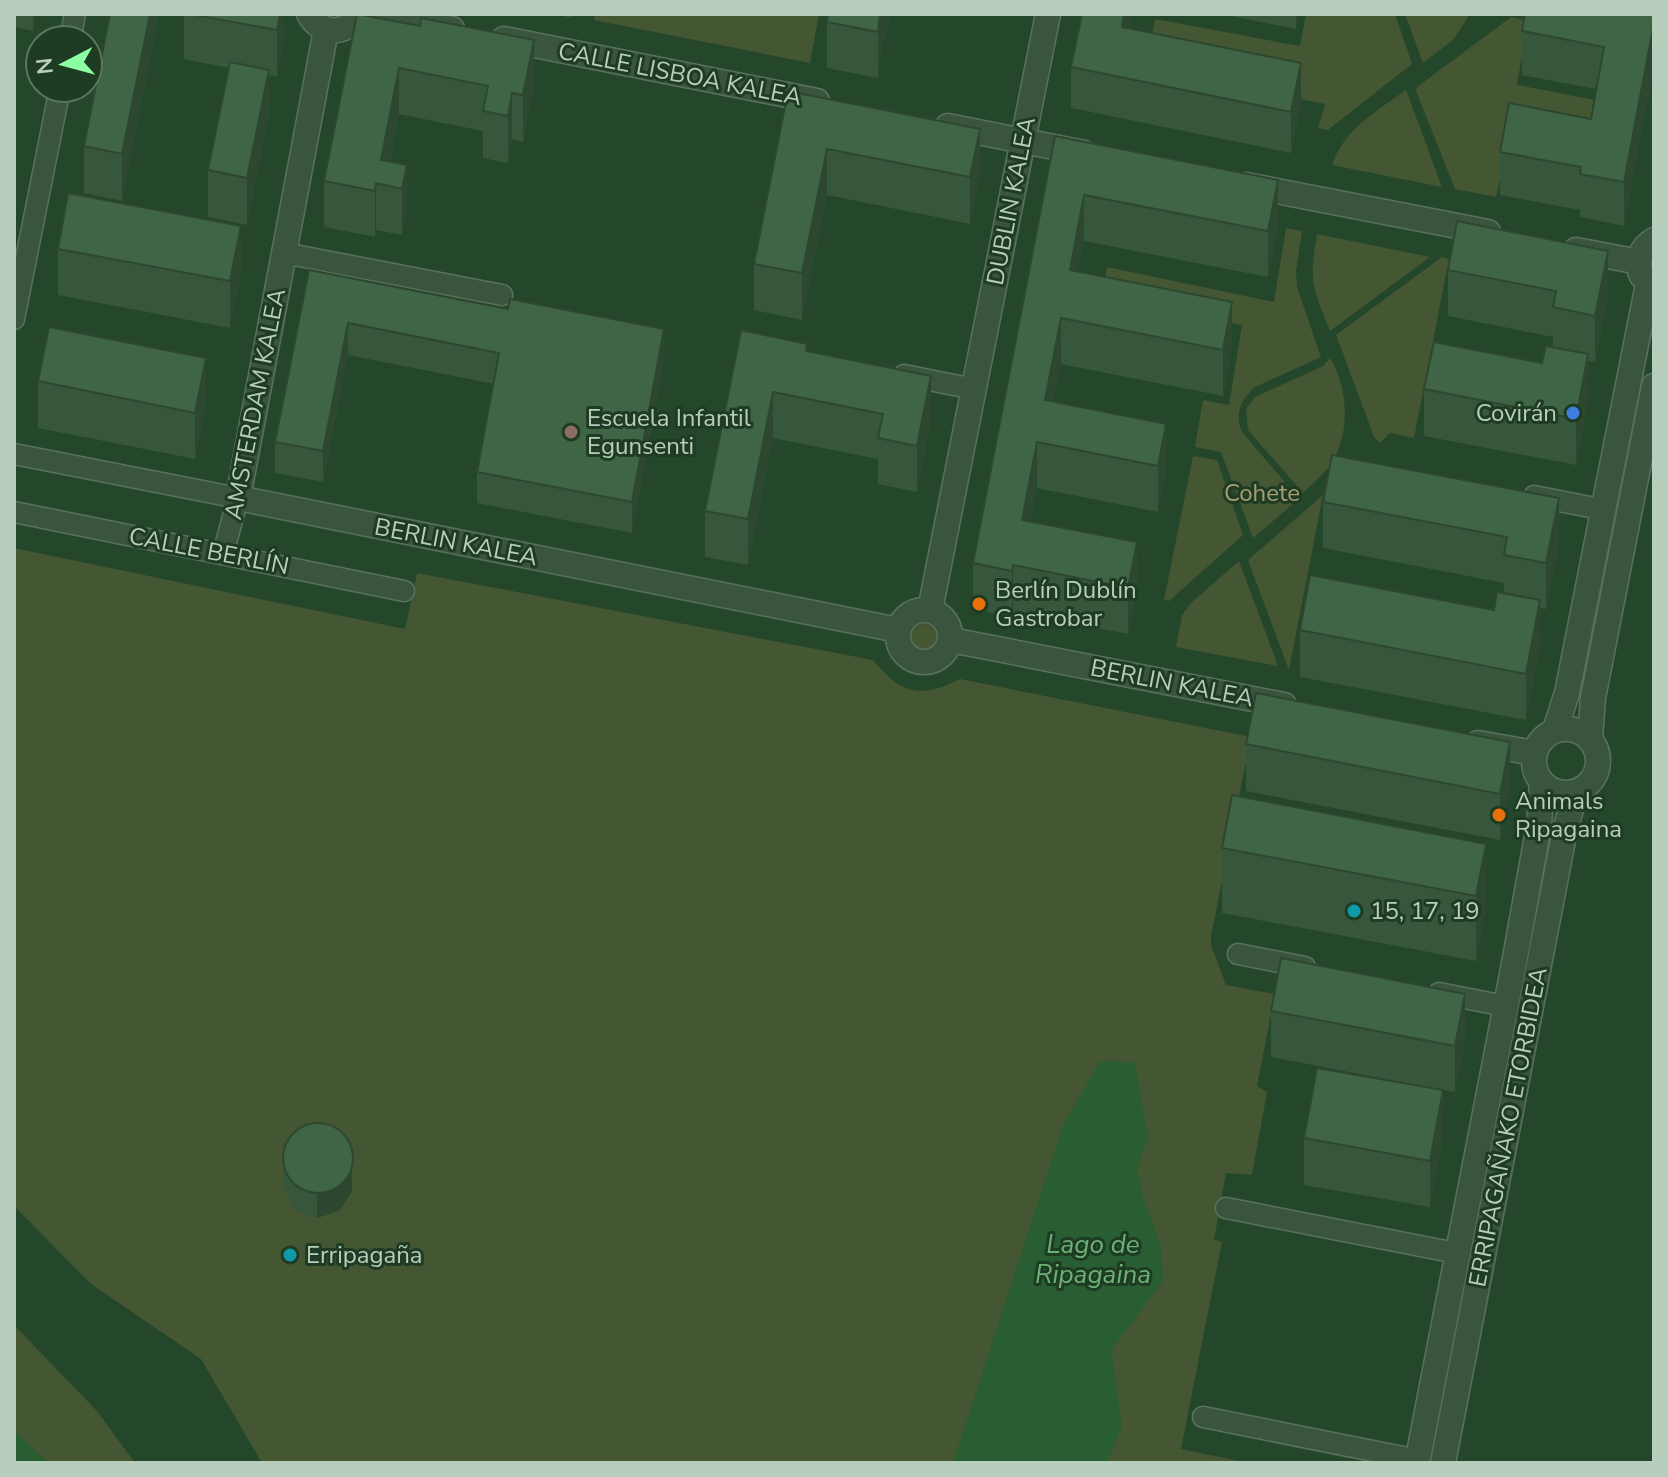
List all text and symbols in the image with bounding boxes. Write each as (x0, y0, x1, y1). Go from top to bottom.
north arrow (24, 24, 104, 104)
street label: CALLE LISBOA KALEA (556, 35, 805, 113)
text: N (29, 56, 61, 76)
street label: DUBLIN KALEA (979, 114, 1043, 288)
street label: AMSTERDAM KALEA (217, 285, 293, 522)
place label: Covirán (1476, 397, 1557, 429)
place label: Escuela Infantil Egunsenti (587, 402, 751, 462)
marker: Covirán (1564, 404, 1582, 422)
marker: Escuela Infantil Egunsenti (562, 423, 580, 441)
park label: Cohete (1224, 477, 1300, 509)
street label: BERLIN KALEA (372, 511, 541, 574)
street label: CALLE BERLÍN (126, 520, 292, 582)
place label: Berlín Dublín Gastrobar (995, 574, 1137, 634)
marker: Berlín Dublín Gastrobar (970, 595, 988, 613)
street label: BERLIN KALEA (1088, 652, 1257, 715)
place label: Animals Ripagaina (1515, 785, 1622, 845)
marker: Animals Ripagaina (1490, 806, 1508, 824)
place label: 15, 17, 19 (1370, 895, 1480, 927)
marker: 15, 17, 19 (1345, 902, 1363, 920)
street label: ERRIPAGAÑAKO ETORBIDEA (1461, 964, 1555, 1289)
water label: Lago de Ripagaina (1035, 1227, 1151, 1292)
place label: Erripagaña (306, 1239, 423, 1271)
marker: Erripagaña (281, 1246, 299, 1264)

